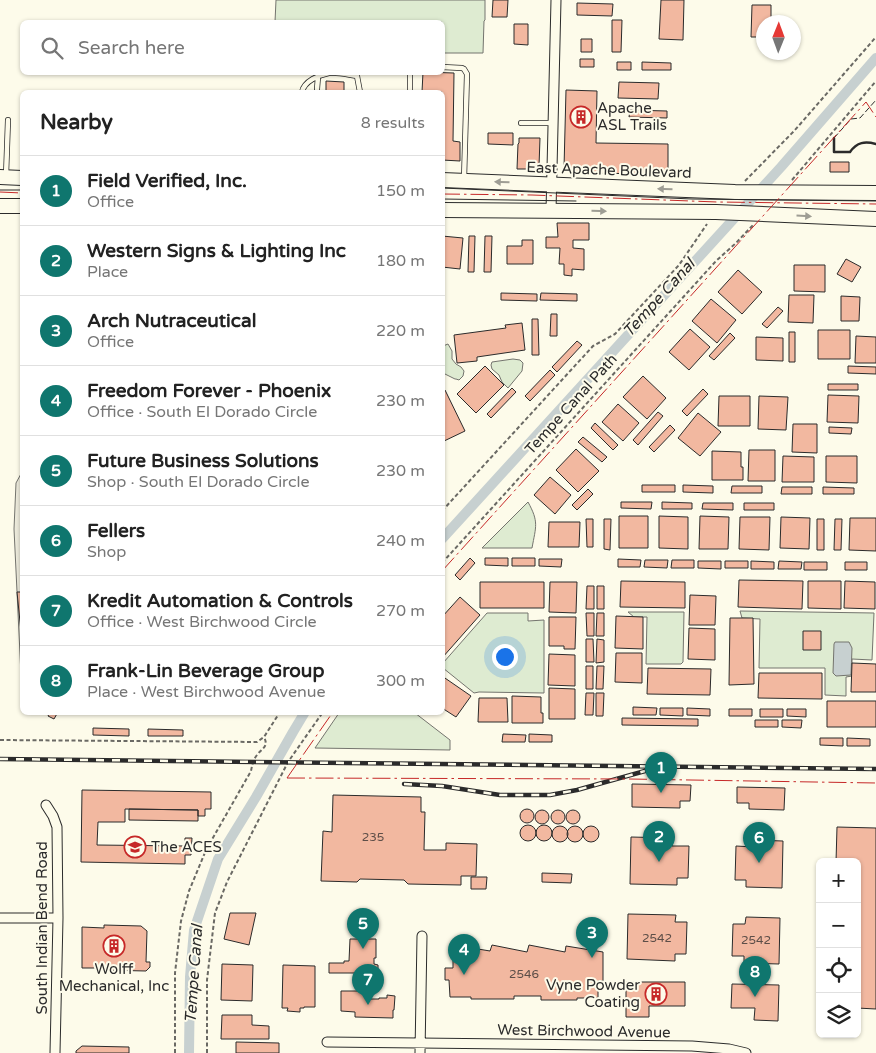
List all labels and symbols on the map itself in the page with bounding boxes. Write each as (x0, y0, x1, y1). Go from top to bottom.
north arrow (756, 15, 801, 60)
place label: Apache ASL Trails (597, 99, 667, 134)
building icon: Apache ASL Trails (569, 105, 593, 129)
street label: East Apache Boulevard (526, 158, 692, 182)
one-way arrow (494, 178, 510, 186)
one-way arrow (657, 184, 673, 192)
one-way arrow (592, 207, 608, 215)
one-way arrow (797, 212, 813, 220)
water label: Tempe Canal (619, 253, 701, 341)
street label: Tempe Canal Path (521, 350, 621, 458)
your location (492, 644, 518, 670)
pin: 1 (645, 752, 677, 793)
pin: 2 (643, 821, 675, 862)
pin: 6 (743, 822, 775, 863)
house number: 235 (362, 830, 384, 844)
school or university icon: The ACES (123, 835, 147, 859)
place label: The ACES (151, 838, 222, 856)
street label: South Indian Bend Road (33, 841, 51, 1015)
pin: 5 (347, 908, 379, 949)
pin: 3 (576, 917, 608, 958)
water label: Tempe Canal (181, 922, 208, 1024)
house number: 2542 (642, 931, 672, 945)
house number: 2542 (741, 933, 771, 947)
building icon: Wolff Mechanical, Inc (102, 934, 126, 958)
pin: 4 (448, 934, 480, 975)
pin: 8 (739, 956, 771, 997)
place label: Wolff Mechanical, Inc (59, 960, 169, 995)
pin: 7 (352, 964, 384, 1005)
house number: 2546 (509, 967, 539, 981)
place label: Vyne Powder Coating (546, 976, 640, 1011)
building icon: Vyne Powder Coating (644, 982, 668, 1006)
street label: West Birchwood Avenue (497, 1020, 671, 1042)

